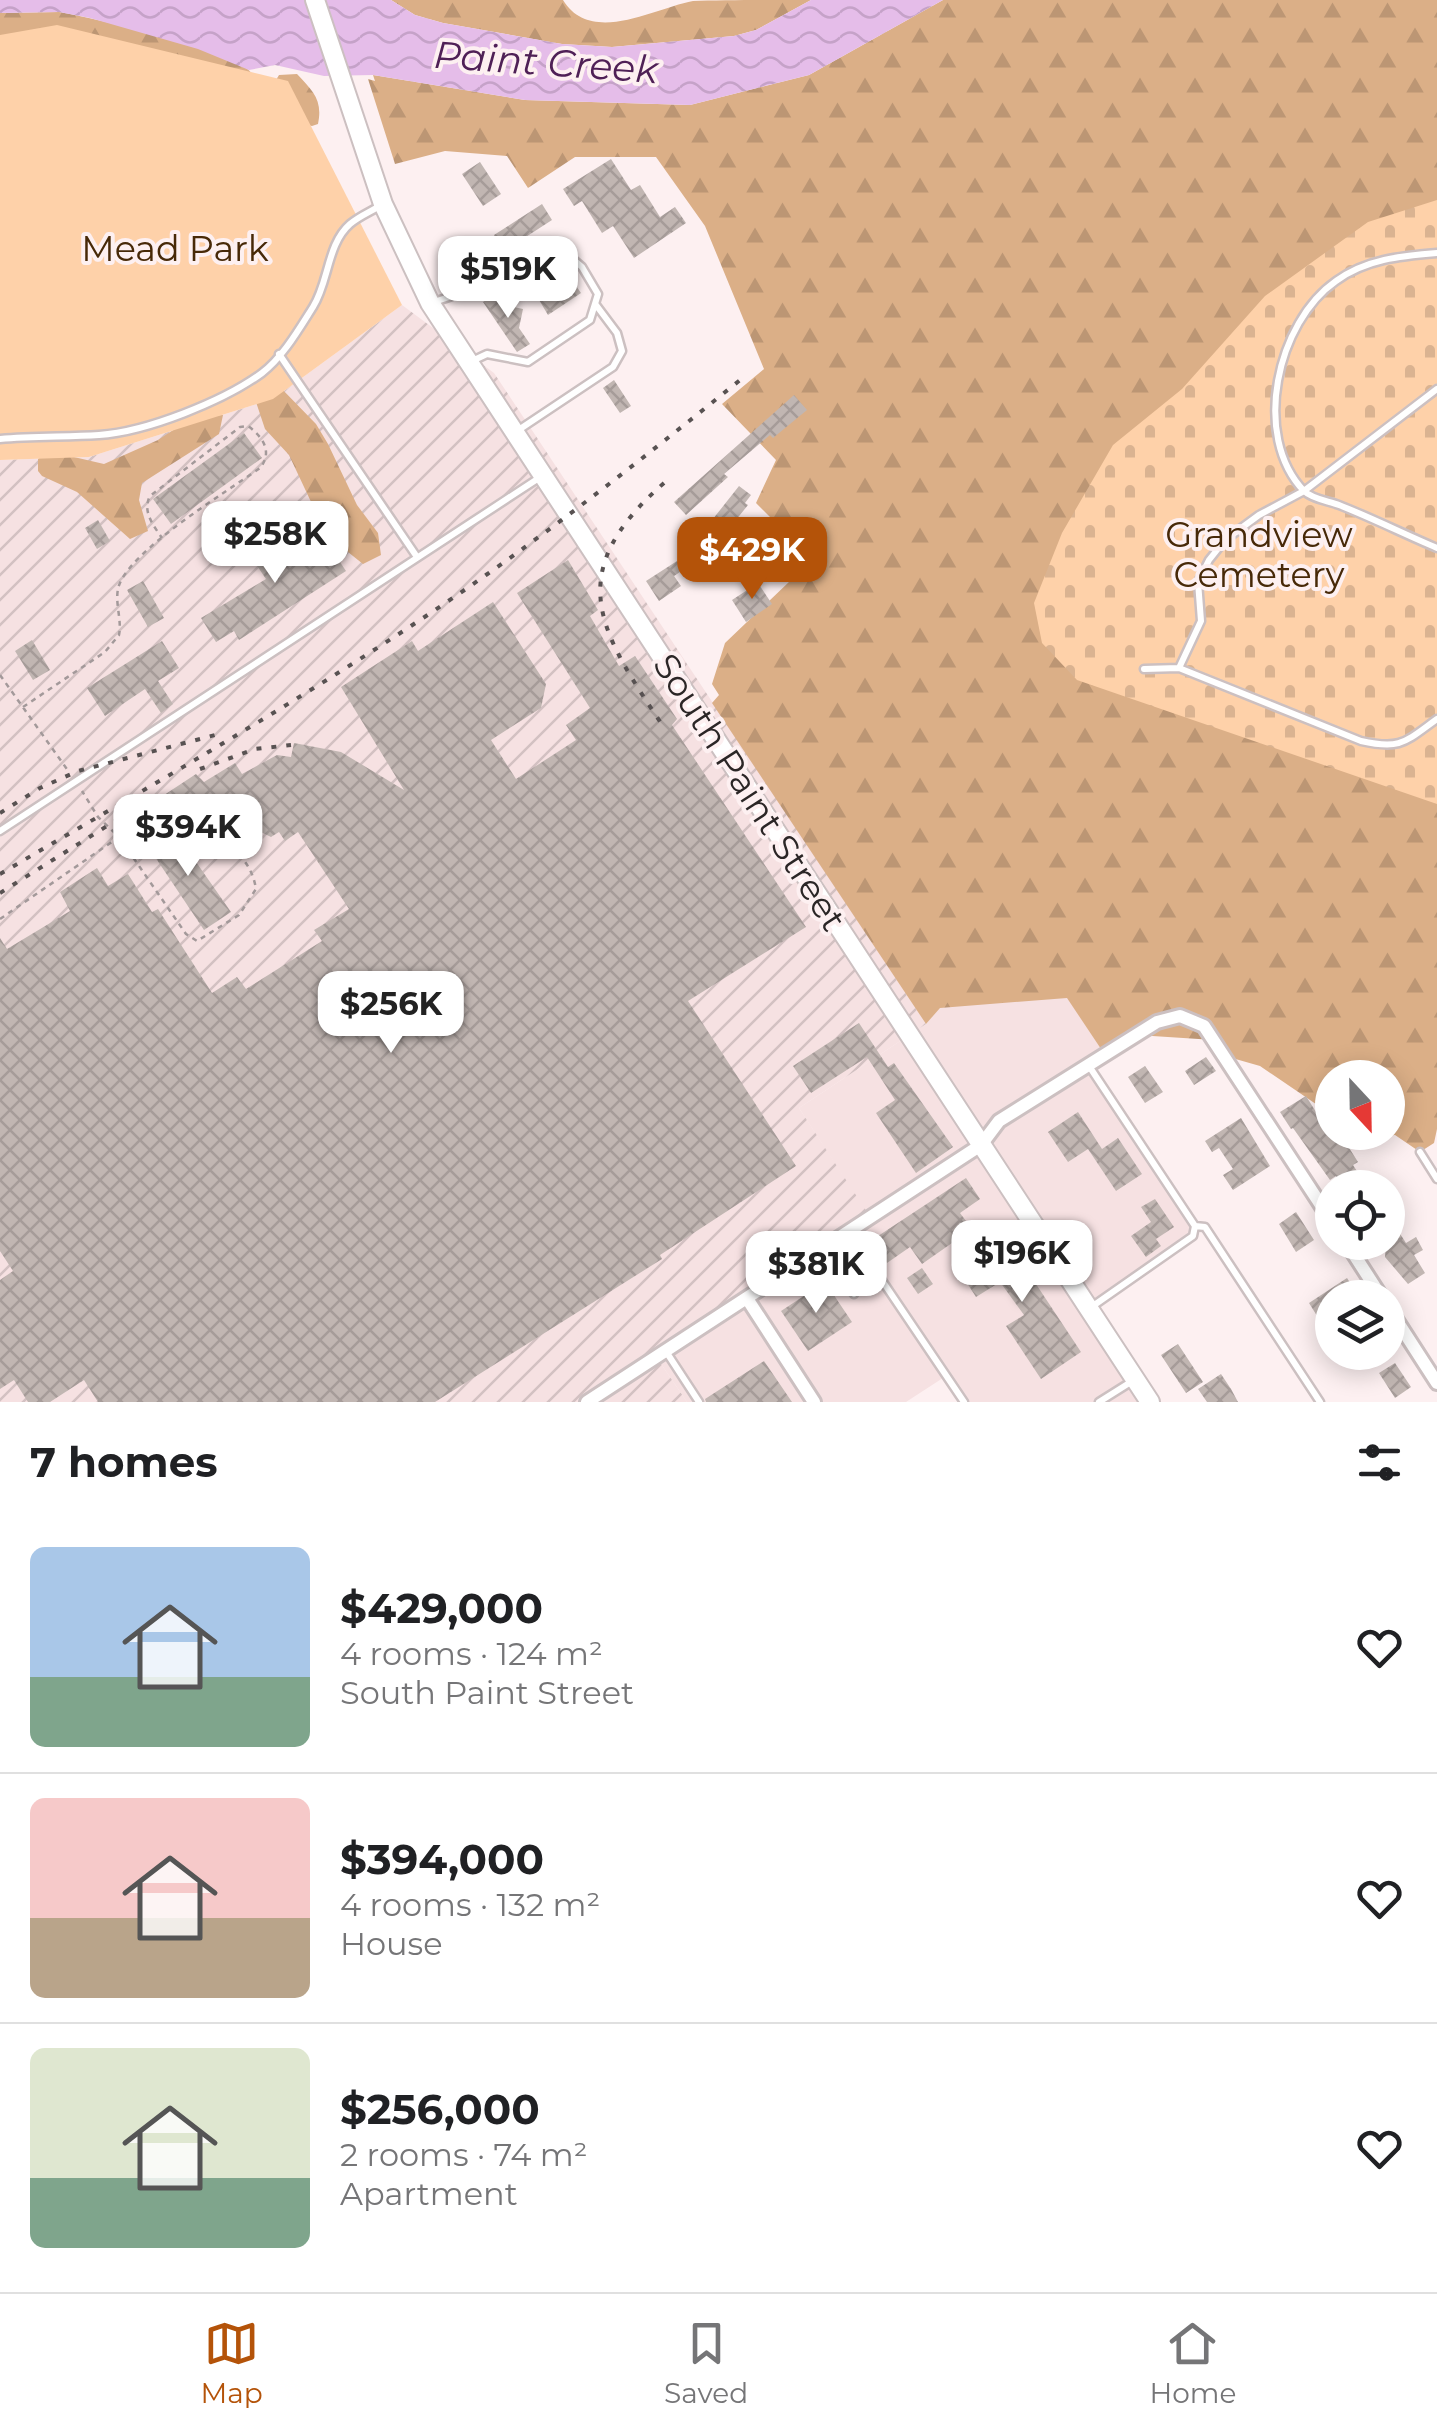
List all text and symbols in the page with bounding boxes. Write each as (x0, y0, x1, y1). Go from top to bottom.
water label: Paint Creek (432, 31, 661, 93)
park label: Mead Park (81, 227, 269, 270)
pin: $519K (438, 236, 578, 321)
text: $519K (460, 249, 556, 288)
pin: $258K (205, 501, 345, 586)
park label: Grandview Cemetery (1165, 513, 1353, 596)
text: $258K (223, 514, 327, 553)
pin: $429K (682, 517, 822, 602)
text: $429K (699, 530, 805, 569)
street label: South Paint Street (644, 645, 856, 939)
pin: $394K (118, 794, 258, 879)
text: $394K (135, 807, 241, 846)
pin: $256K (321, 971, 461, 1056)
text: $256K (340, 984, 442, 1023)
north arrow (1315, 1060, 1405, 1150)
map controls (1315, 1060, 1405, 1370)
button: locate (1315, 1170, 1405, 1260)
pin: $196K (952, 1220, 1092, 1305)
pin: $381K (746, 1231, 886, 1316)
text: $196K (973, 1233, 1071, 1272)
text: $381K (768, 1244, 864, 1283)
button: layers (1315, 1280, 1405, 1370)
icon: filters (1352, 1435, 1407, 1490)
text: 7 homes (30, 1436, 218, 1488)
text: $429,000 (340, 1582, 543, 1634)
icon: home (110, 1587, 230, 1707)
icon: heart (1352, 1620, 1407, 1675)
text: 4 rooms · 124 m² (340, 1634, 603, 1673)
text: South Paint Street (340, 1673, 634, 1712)
text: $394,000 (340, 1833, 544, 1885)
icon: home (110, 1838, 230, 1958)
icon: heart (1352, 1871, 1407, 1926)
text: 4 rooms · 132 m² (340, 1885, 600, 1924)
text: House (340, 1924, 443, 1963)
text: $256,000 (340, 2083, 540, 2135)
icon: home (110, 2088, 230, 2208)
icon: heart (1352, 2121, 1407, 2176)
text: 2 rooms · 74 m² (340, 2135, 588, 2174)
text: Apartment (340, 2174, 518, 2213)
tab: Map (201, 2316, 263, 2410)
tab: Saved (664, 2316, 748, 2410)
tab: Home (1149, 2316, 1236, 2410)

